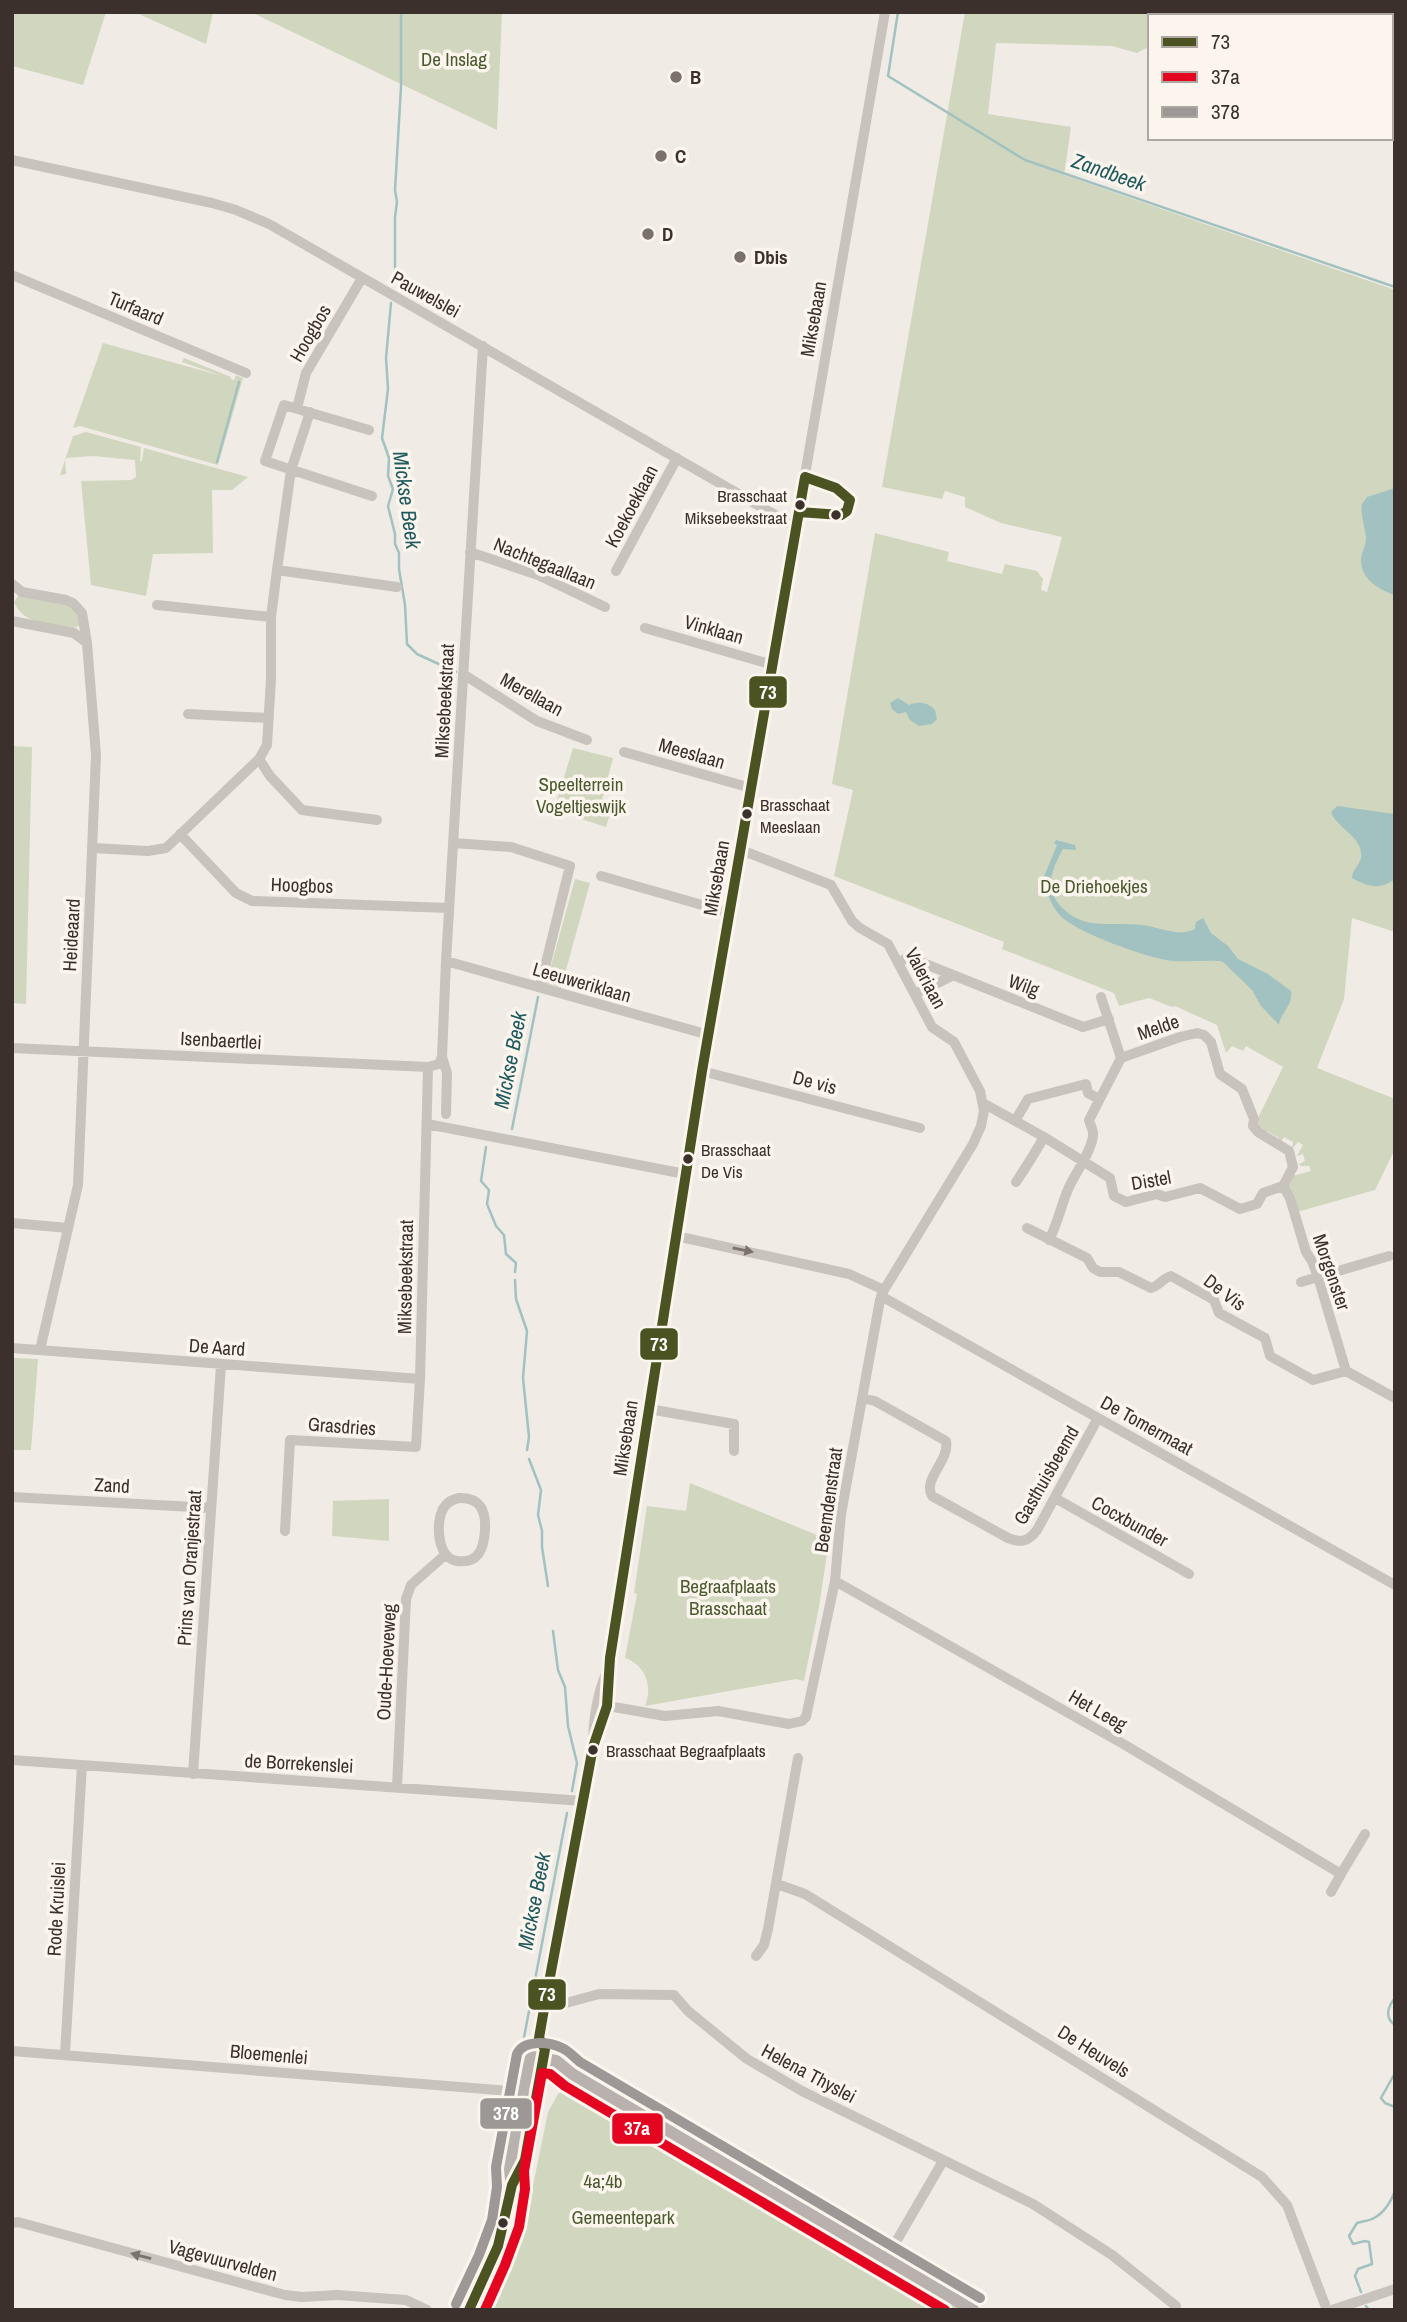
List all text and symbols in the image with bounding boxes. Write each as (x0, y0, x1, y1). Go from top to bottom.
legend (1148, 14, 1393, 140)
text: 73 (1211, 27, 1230, 56)
park label: De Inslag (421, 46, 487, 72)
text: 37a (1211, 62, 1240, 91)
place label: B (690, 64, 701, 90)
marker: B (668, 69, 684, 85)
text: 378 (1211, 97, 1240, 126)
place label: C (675, 143, 686, 169)
water label: Zandbeek (1067, 145, 1151, 199)
marker: C (653, 148, 669, 164)
place label: D (662, 221, 673, 247)
marker: D (640, 226, 656, 242)
place label: Dbis (754, 244, 788, 270)
marker: Dbis (732, 249, 748, 265)
street label: Pauwelslei (387, 264, 465, 324)
street label: Miksebaan (794, 279, 832, 359)
street label: Turfaard (104, 285, 168, 331)
street label: Hoogbos (283, 299, 337, 367)
water label: Mickse Beek (386, 449, 428, 552)
street label: Koekoeklaan (598, 460, 664, 552)
place label: Brasschaat Miksebeekstraat (685, 484, 787, 529)
marker: Brasschaat Miksebeekstraat (793, 498, 807, 512)
unlabelled marker (829, 508, 843, 522)
street label: Nachtegaallaan (490, 531, 600, 595)
street label: Vinklaan (681, 608, 747, 650)
street label: Miksebeekstraat (428, 643, 460, 759)
street label: Merellaan (496, 666, 568, 722)
line badge: 73 (748, 675, 788, 709)
text: 73 (759, 679, 777, 705)
street label: Meeslaan (656, 731, 728, 775)
park label: Speelterrein Vogeltjeswijk (536, 771, 626, 819)
place label: Brasschaat Meeslaan (760, 793, 830, 838)
marker: Brasschaat Meeslaan (740, 807, 754, 821)
street label: Miksebaan (697, 838, 735, 918)
street label: Hoogbos (270, 871, 334, 899)
park label: De Driehoekjes (1040, 873, 1148, 899)
street label: Heideaard (56, 898, 86, 972)
street label: Valeriaan (899, 943, 953, 1013)
street label: Leeuweriklaan (530, 956, 634, 1008)
street label: Wilg (1005, 967, 1043, 1003)
water label: Mickse Beek (486, 1007, 534, 1111)
street label: Melde (1134, 1008, 1182, 1046)
street label: Isenbaertlei (180, 1025, 262, 1055)
street label: De vis (790, 1064, 840, 1100)
place label: Brasschaat De Vis (701, 1138, 771, 1183)
marker: Brasschaat De Vis (681, 1152, 695, 1166)
street label: Distel (1129, 1164, 1173, 1196)
street label: Miksebeekstraat (391, 1219, 419, 1334)
street label: Morgenster (1307, 1231, 1357, 1314)
one-way arrow (732, 1245, 754, 1256)
street label: De Vis (1199, 1268, 1252, 1316)
line badge: 73 (639, 1327, 679, 1361)
text: 73 (650, 1331, 668, 1357)
street label: De Aard (188, 1332, 246, 1362)
street label: De Tomermaat (1096, 1389, 1198, 1461)
street label: Miksebaan (606, 1398, 644, 1478)
street label: Grasdries (307, 1411, 377, 1441)
street label: Gasthuisbeemd (1007, 1421, 1085, 1529)
street label: Beemdenstraat (808, 1445, 848, 1554)
street label: Zand (94, 1471, 130, 1499)
street label: Prins van Oranjestraat (171, 1489, 207, 1647)
street label: Cocxbunder (1087, 1489, 1174, 1553)
park label: Begraafplaats Brasschaat (680, 1573, 776, 1621)
street label: Oude-Hoeveweg (370, 1603, 402, 1721)
street label: Het Leeg (1064, 1683, 1132, 1737)
place label: Brasschaat Begraafplaats (606, 1739, 766, 1762)
marker: Brasschaat Begraafplaats (586, 1743, 600, 1757)
street label: de Borrekenslei (244, 1747, 354, 1779)
water label: Mickse Beek (510, 1848, 558, 1952)
street label: Rode Kruislei (41, 1861, 71, 1957)
line badge: 73 (527, 1978, 567, 2011)
text: 73 (538, 1981, 556, 2007)
street label: De Heuvels (1053, 2019, 1135, 2083)
street label: Helena Thyslei (757, 2037, 861, 2109)
street label: Bloemenlei (229, 2038, 309, 2070)
line badge: 378 (479, 2097, 533, 2130)
text: 378 (493, 2100, 519, 2126)
line badge: 37a (611, 2112, 664, 2145)
text: 37a (624, 2115, 650, 2141)
park label: 4a;4b (584, 2168, 623, 2194)
park label: Gemeentepark (571, 2204, 675, 2230)
unlabelled marker (496, 2216, 510, 2230)
street label: Vagevuurvelden (166, 2233, 280, 2287)
one-way arrow (130, 2250, 152, 2261)

